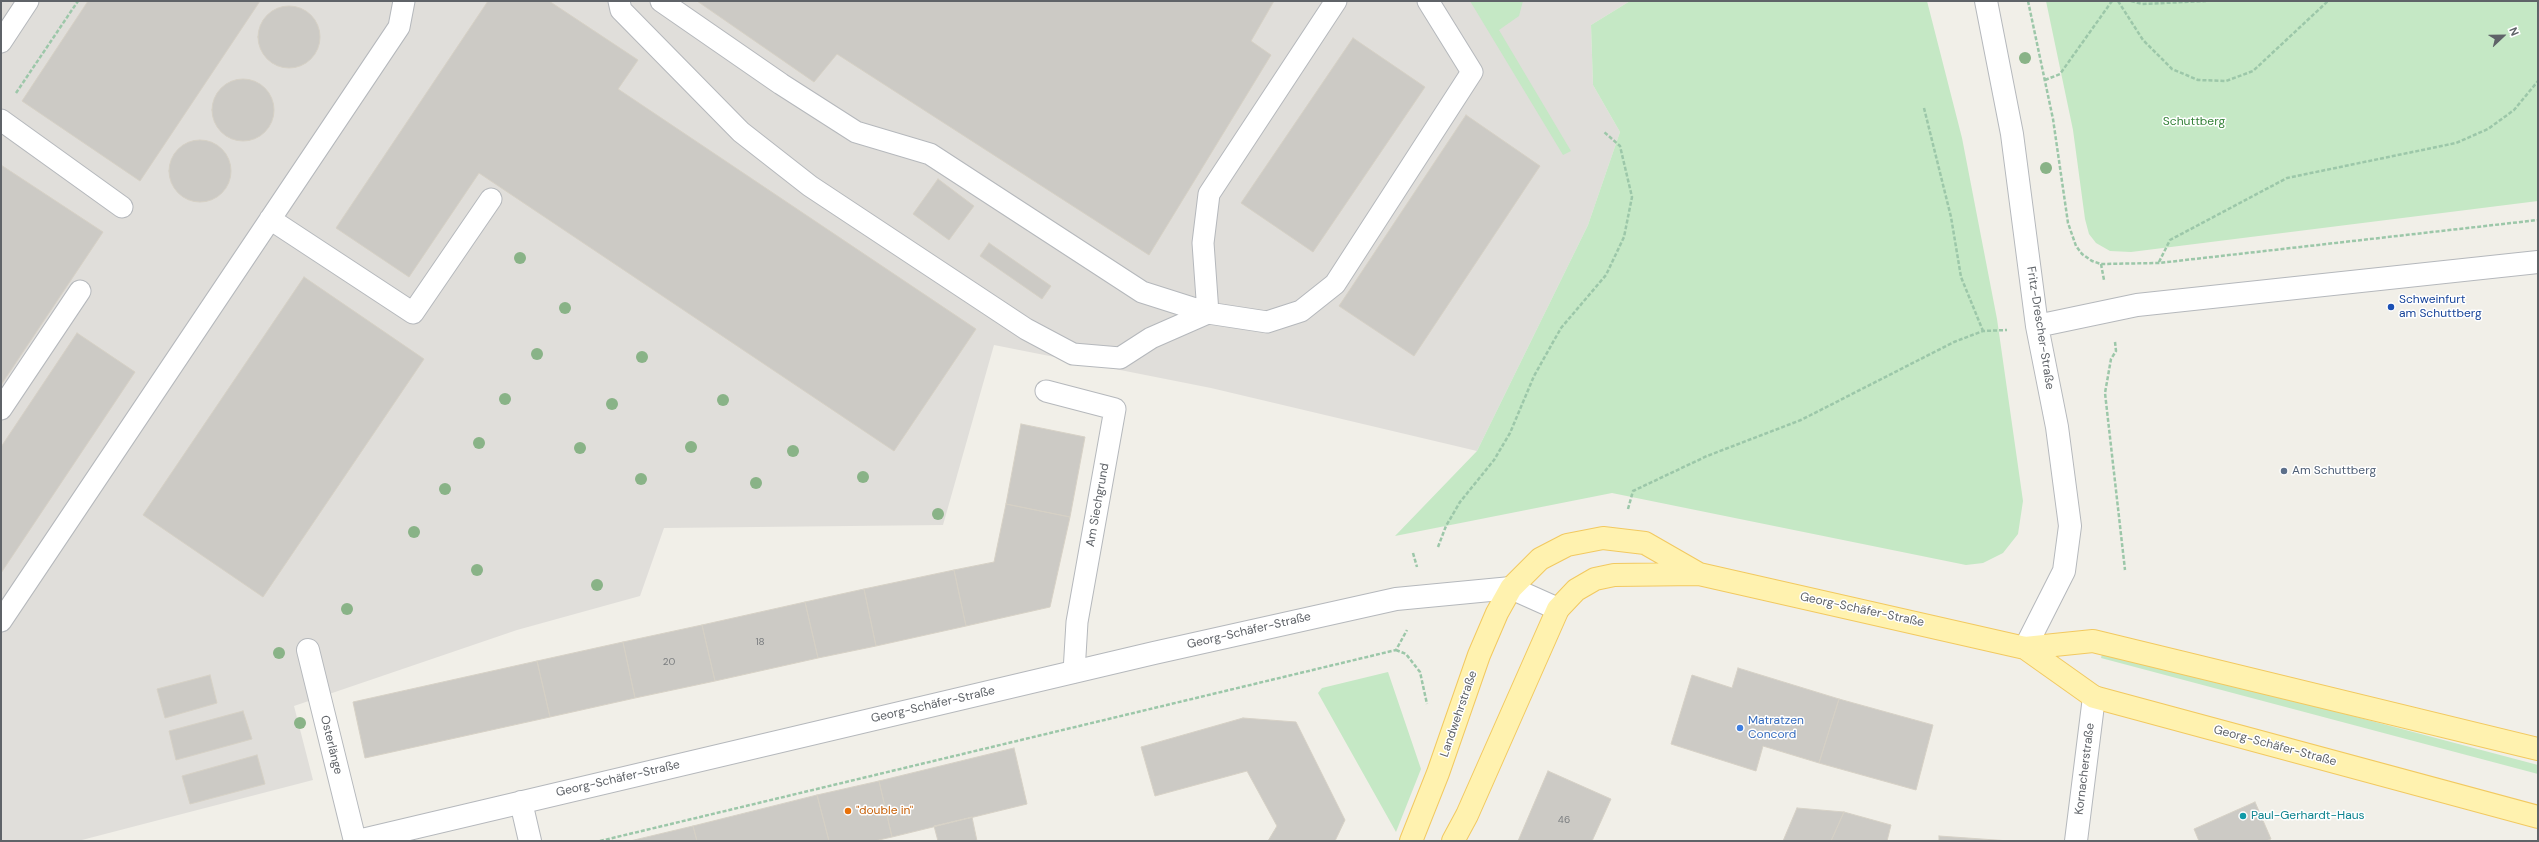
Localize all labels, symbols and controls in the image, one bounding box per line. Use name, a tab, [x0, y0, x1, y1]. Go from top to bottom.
north arrow	[2483, 16, 2523, 56]
text: N	[2506, 25, 2522, 38]
park label: Schuttberg	[2163, 115, 2225, 129]
street label: Fritz-Drescher-Straße	[2023, 265, 2057, 391]
place label: Schweinfurt am Schuttberg	[2399, 293, 2482, 321]
marker: Schweinfurt am Schuttberg	[2386, 302, 2396, 312]
street label: Am Siechgrund	[1084, 462, 1112, 548]
place label: Am Schuttberg	[2292, 464, 2376, 478]
marker: Am Schuttberg	[2279, 466, 2289, 476]
street label: Georg-Schäfer-Straße	[1799, 590, 1925, 630]
street label: Georg-Schäfer-Straße	[1186, 610, 1312, 652]
house number: 18	[755, 636, 765, 648]
house number: 20	[663, 656, 675, 668]
street label: Landwehrstraße	[1437, 669, 1481, 759]
street label: Georg-Schäfer-Straße	[870, 684, 996, 726]
street label: Osterlänge	[317, 714, 345, 776]
place label: Matratzen Concord	[1748, 714, 1804, 742]
street label: Kornacherstraße	[2072, 722, 2098, 816]
marker: Matratzen Concord	[1735, 723, 1745, 733]
street label: Georg-Schäfer-Straße	[2212, 723, 2338, 769]
street label: Georg-Schäfer-Straße	[555, 758, 681, 800]
place label: "double in"	[856, 804, 913, 818]
marker: "double in"	[843, 806, 853, 816]
place label: Paul-Gerhardt-Haus	[2251, 809, 2365, 823]
marker: Paul-Gerhardt-Haus	[2238, 811, 2248, 821]
house number: 46	[1558, 814, 1570, 826]

